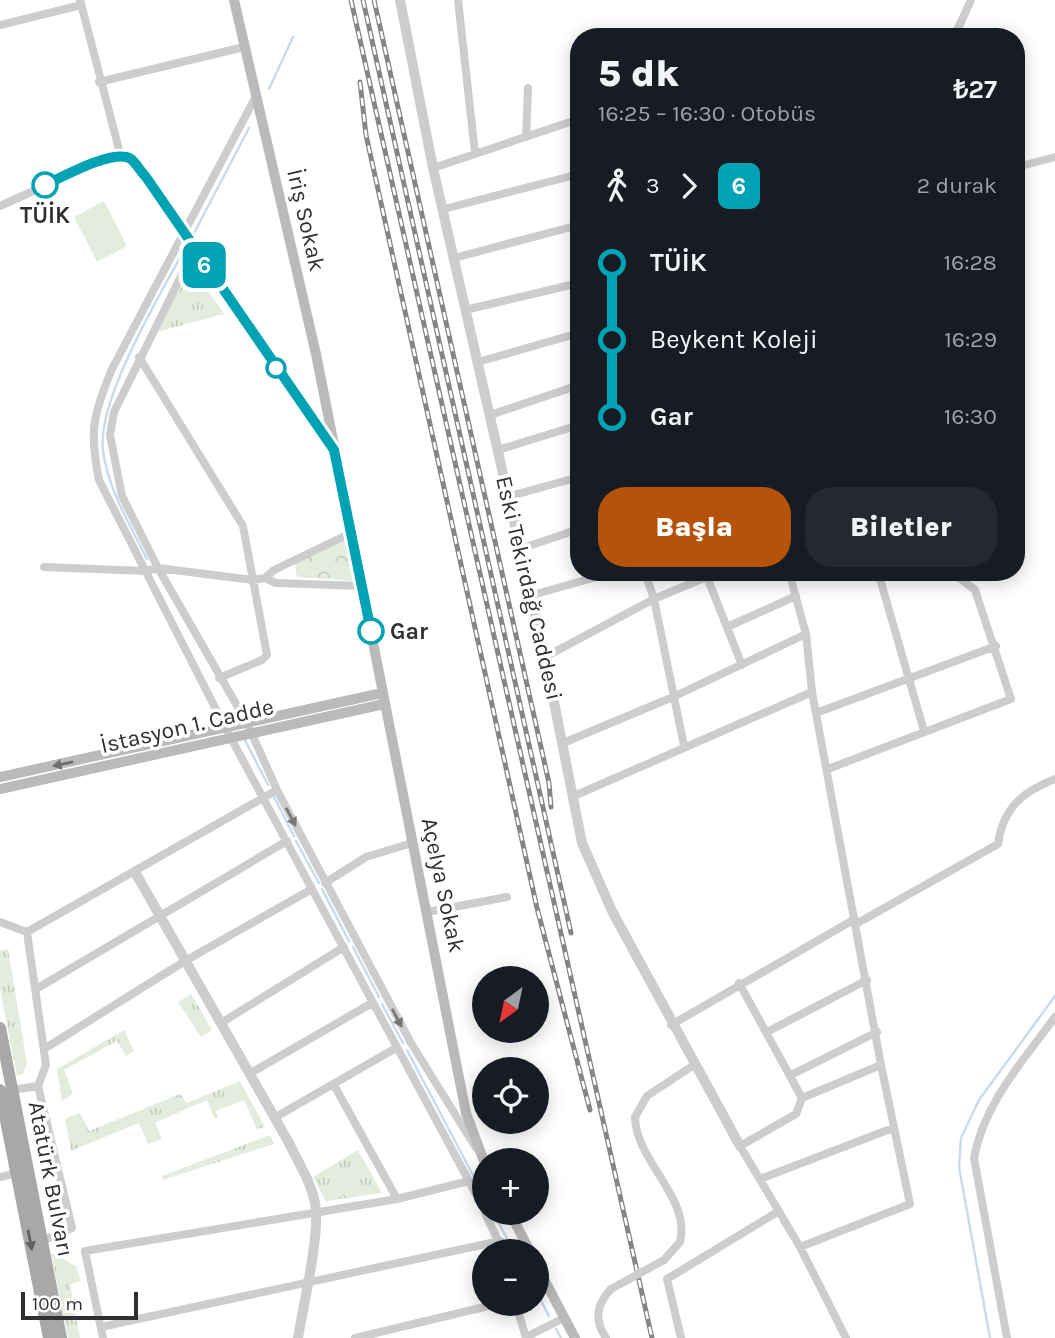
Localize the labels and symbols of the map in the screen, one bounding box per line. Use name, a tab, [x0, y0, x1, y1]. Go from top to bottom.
street label: İriş Sokak	[281, 166, 331, 274]
marker: TÜİK	[32, 172, 58, 198]
place label: TÜİK	[20, 201, 70, 229]
line badge: 6	[181, 242, 227, 288]
unlabelled marker	[266, 358, 286, 378]
street label: Eski Tekirdağ Caddesi	[490, 473, 568, 703]
marker: Gar	[358, 618, 384, 644]
place label: Gar	[390, 618, 428, 645]
street label: İstasyon 1. Cadde	[98, 693, 276, 759]
one-way arrow	[52, 759, 74, 770]
one-way arrow	[285, 807, 296, 827]
street label: Açelya Sokak	[416, 815, 470, 955]
north arrow	[472, 966, 550, 1043]
one-way arrow	[391, 1008, 403, 1028]
street label: Atatürk Bulvarı	[23, 1099, 79, 1259]
one-way arrow	[24, 1229, 35, 1251]
scale bar	[21, 1289, 138, 1321]

